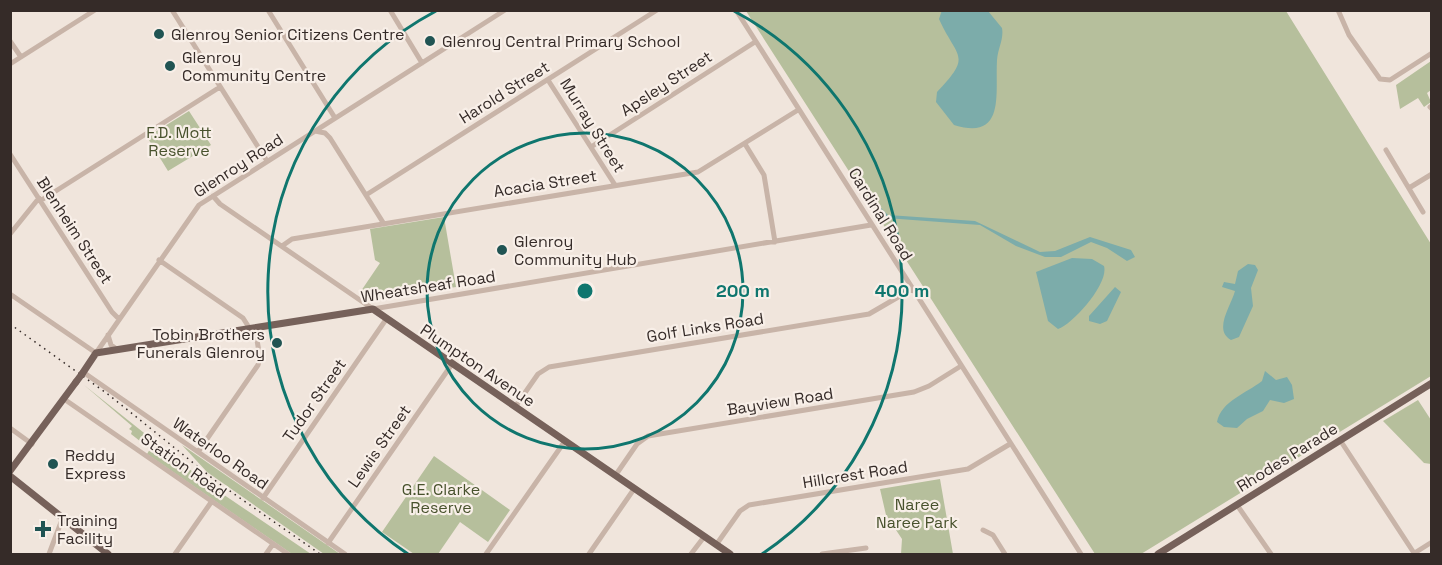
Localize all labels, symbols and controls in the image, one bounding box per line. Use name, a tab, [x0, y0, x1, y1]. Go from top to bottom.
place label: Glenroy Senior Citizens Centre	[171, 24, 405, 45]
marker: Glenroy Senior Citizens Centre	[152, 27, 166, 41]
place label: Glenroy Central Primary School	[442, 31, 680, 52]
marker: Glenroy Central Primary School	[423, 34, 437, 48]
street label: Apsley Street	[617, 46, 716, 121]
place label: Glenroy Community Centre	[182, 47, 326, 86]
street label: Harold Street	[455, 56, 553, 129]
marker: Glenroy Community Centre	[163, 59, 177, 73]
street label: Murray Street	[555, 74, 630, 176]
park label: F.D. Mott Reserve	[146, 122, 212, 161]
street label: Glenroy Road	[190, 129, 287, 202]
street label: Cardinal Road	[844, 164, 918, 265]
street label: Acacia Street	[492, 165, 598, 202]
street label: Blenheim Street	[32, 173, 117, 288]
place label: Glenroy Community Hub	[514, 231, 637, 270]
marker: Glenroy Community Hub	[495, 243, 509, 257]
street label: Wheatsheaf Road	[359, 265, 497, 308]
text: 200 m	[716, 279, 770, 302]
text: 400 m	[875, 279, 929, 302]
centre of rings	[575, 281, 595, 301]
street label: Golf Links Road	[645, 308, 765, 347]
street label: Plumpton Avenue	[416, 319, 539, 412]
place label: Tobin Brothers Funerals Glenroy	[137, 324, 265, 363]
marker: Tobin Brothers Funerals Glenroy	[270, 336, 284, 350]
street label: Tudor Street	[278, 354, 351, 446]
street label: Bayview Road	[725, 383, 835, 420]
street label: Lewis Street	[343, 401, 416, 492]
street label: Waterloo Road	[169, 413, 273, 494]
street label: Rhodes Parade	[1233, 418, 1342, 497]
street label: Station Road	[137, 428, 231, 503]
place label: Reddy Express	[65, 445, 126, 484]
street label: Hillcrest Road	[801, 456, 909, 493]
marker: Reddy Express	[46, 457, 60, 471]
park label: G.E. Clarke Reserve	[402, 479, 480, 518]
park label: Naree Naree Park	[876, 494, 958, 533]
place label: Training Facility	[57, 510, 118, 549]
marker: Training Facility	[34, 520, 52, 538]

